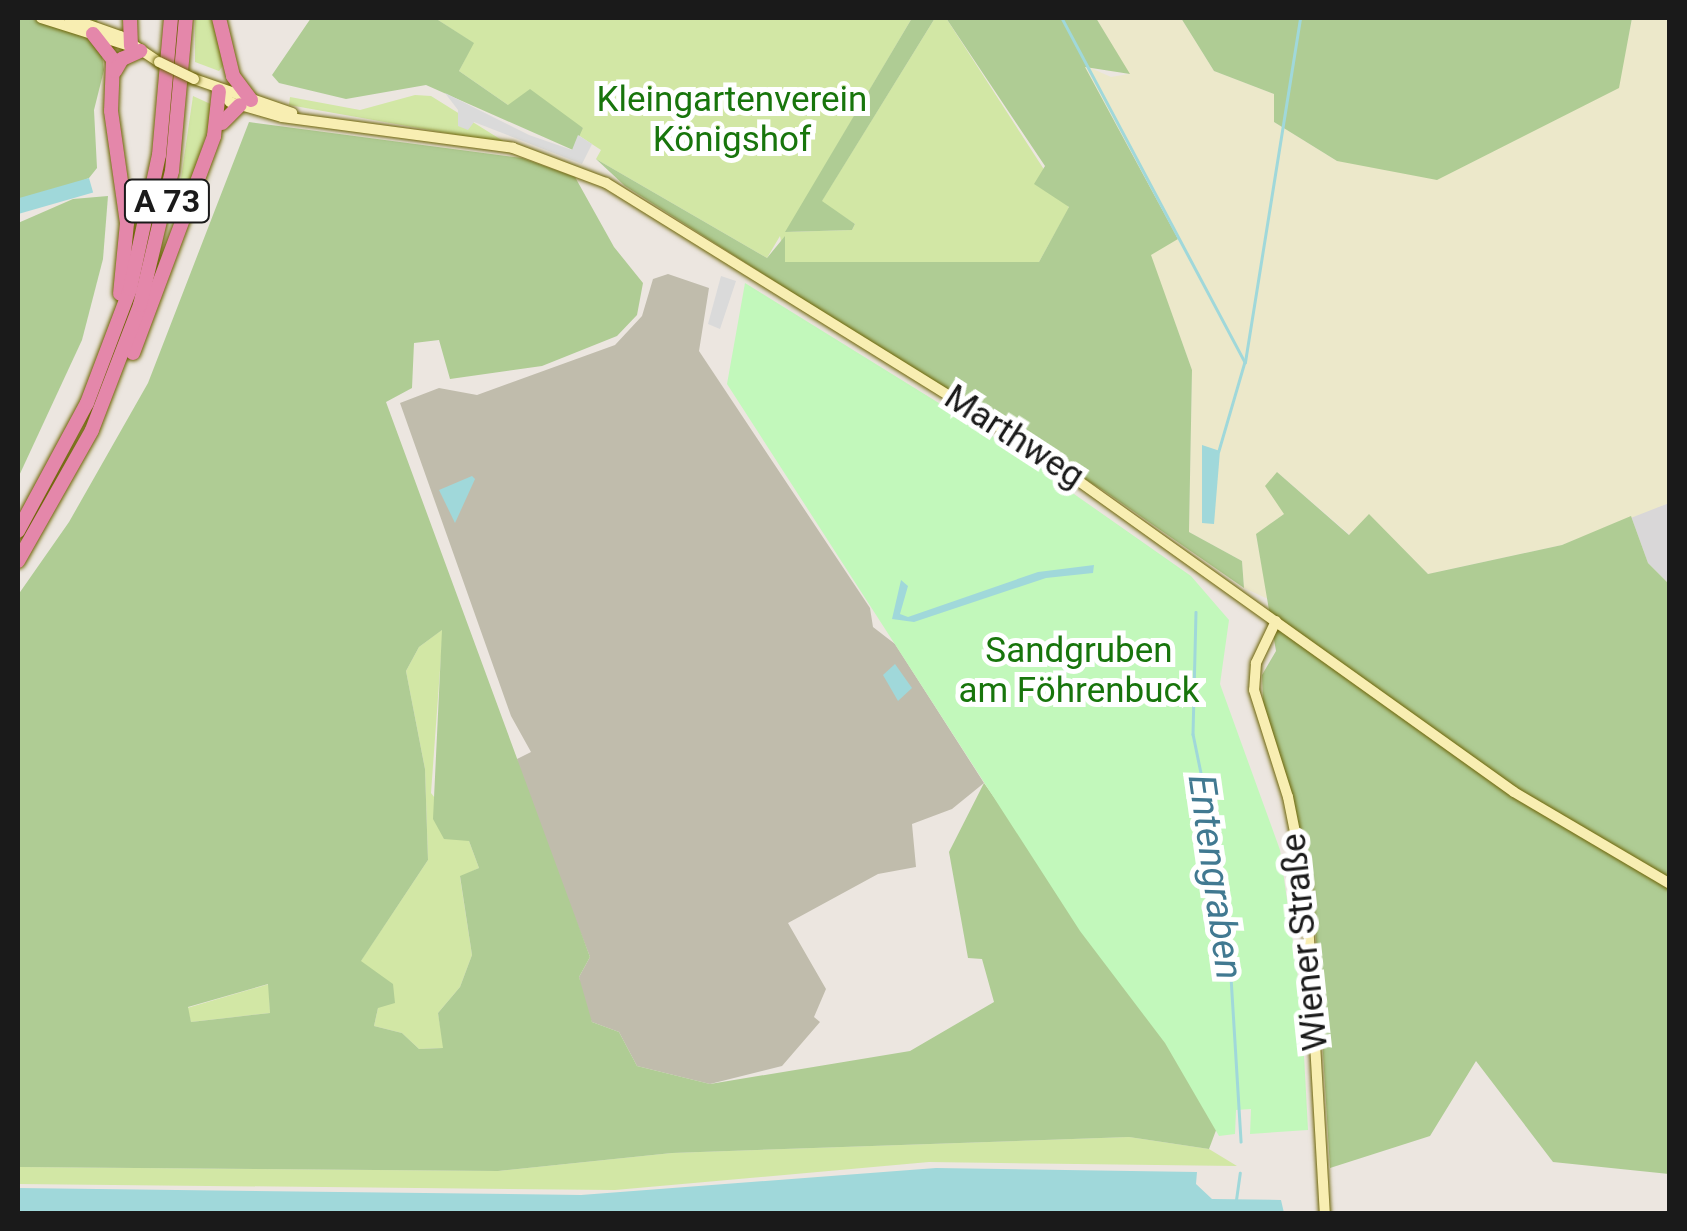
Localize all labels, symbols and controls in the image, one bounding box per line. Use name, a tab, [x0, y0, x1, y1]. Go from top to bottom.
park label: Kleingartenverein Königshof	[597, 79, 867, 161]
road number: A 73	[122, 174, 212, 228]
street label: Marthweg	[936, 376, 1092, 498]
park label: Sandgruben am Föhrenbuck	[958, 630, 1200, 712]
water label: Entengraben	[1178, 772, 1252, 982]
street label: Wiener Straße	[1273, 831, 1337, 1053]

